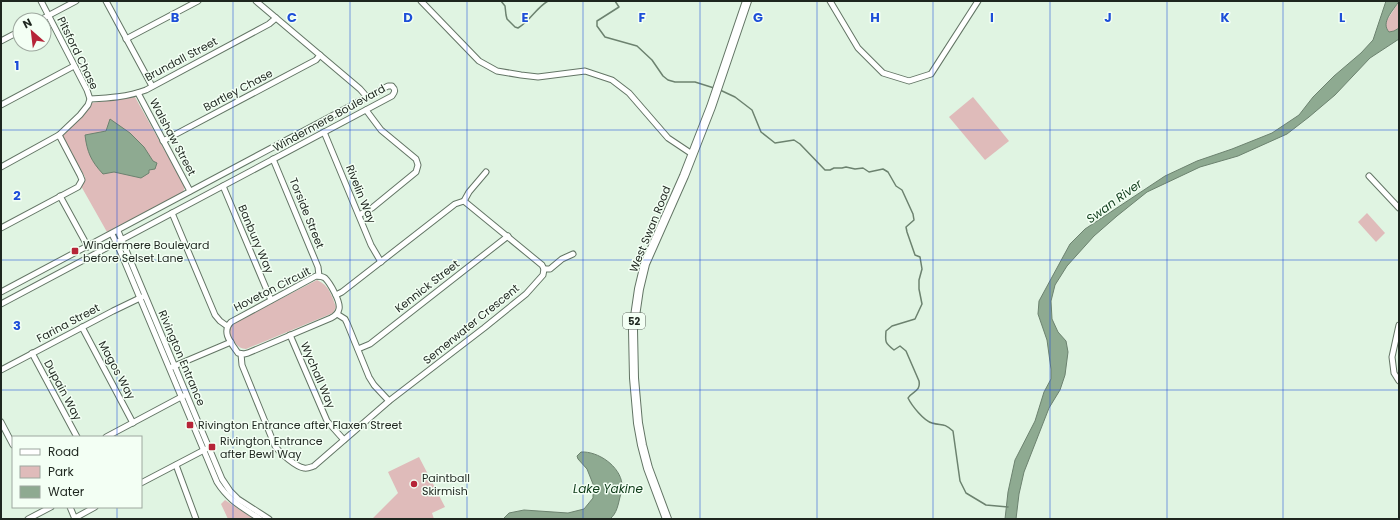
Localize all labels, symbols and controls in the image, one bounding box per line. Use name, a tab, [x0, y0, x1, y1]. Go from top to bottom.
text: B	[171, 8, 180, 27]
text: C	[287, 8, 297, 27]
text: D	[403, 8, 413, 27]
text: E	[521, 8, 529, 27]
text: F	[638, 8, 646, 27]
text: G	[753, 8, 763, 27]
text: H	[870, 8, 880, 27]
text: I	[990, 8, 994, 27]
text: J	[1104, 8, 1112, 27]
text: K	[1220, 8, 1230, 27]
text: L	[1339, 8, 1345, 27]
north arrow	[12, 12, 52, 52]
text: N	[20, 14, 35, 32]
street label: Pitsford Chase	[53, 14, 103, 92]
street label: Brundall Street	[142, 33, 220, 85]
text: 1	[15, 56, 19, 75]
street label: Bartley Chase	[200, 65, 276, 115]
street label: Windermere Boulevard	[270, 80, 388, 156]
street label: Walshaw Street	[146, 96, 200, 178]
street label: Rivelin Way	[342, 162, 380, 227]
street label: Torside Street	[286, 175, 328, 251]
water label: Swan River	[1083, 175, 1146, 227]
street label: West Swan Road	[625, 183, 675, 275]
text: 2	[13, 186, 21, 205]
street label: Banbury Way	[234, 202, 278, 277]
place label: Windermere Boulevard before Selset Lane	[83, 237, 209, 266]
marker: Windermere Boulevard before Selset Lane	[70, 246, 80, 256]
street label: Kennick Street	[391, 256, 463, 316]
street label: Hoveton Circuit	[231, 263, 313, 315]
street label: Semerwater Crescent	[420, 280, 522, 368]
street label: Farina Street	[34, 300, 102, 346]
street label: Rivington Entrance	[155, 308, 209, 408]
road number: 52	[623, 313, 645, 329]
text: 3	[13, 316, 21, 335]
street label: Magos Way	[95, 338, 140, 403]
street label: Wychall Way	[297, 339, 340, 411]
street label: Dupain Way	[40, 357, 86, 424]
place label: Rivington Entrance after Flaxen Street	[198, 417, 402, 433]
marker: Rivington Entrance after Flaxen Street	[185, 420, 195, 430]
place label: Rivington Entrance after Bewl Way	[220, 433, 323, 462]
legend	[12, 436, 142, 508]
marker: Rivington Entrance after Bewl Way	[207, 442, 217, 452]
text: Road	[48, 443, 79, 460]
text: Park	[48, 463, 75, 480]
place label: Paintball Skirmish	[422, 470, 470, 499]
marker: Paintball Skirmish	[409, 479, 419, 489]
water label: Lake Yakine	[573, 480, 643, 497]
text: Water	[48, 483, 85, 500]

